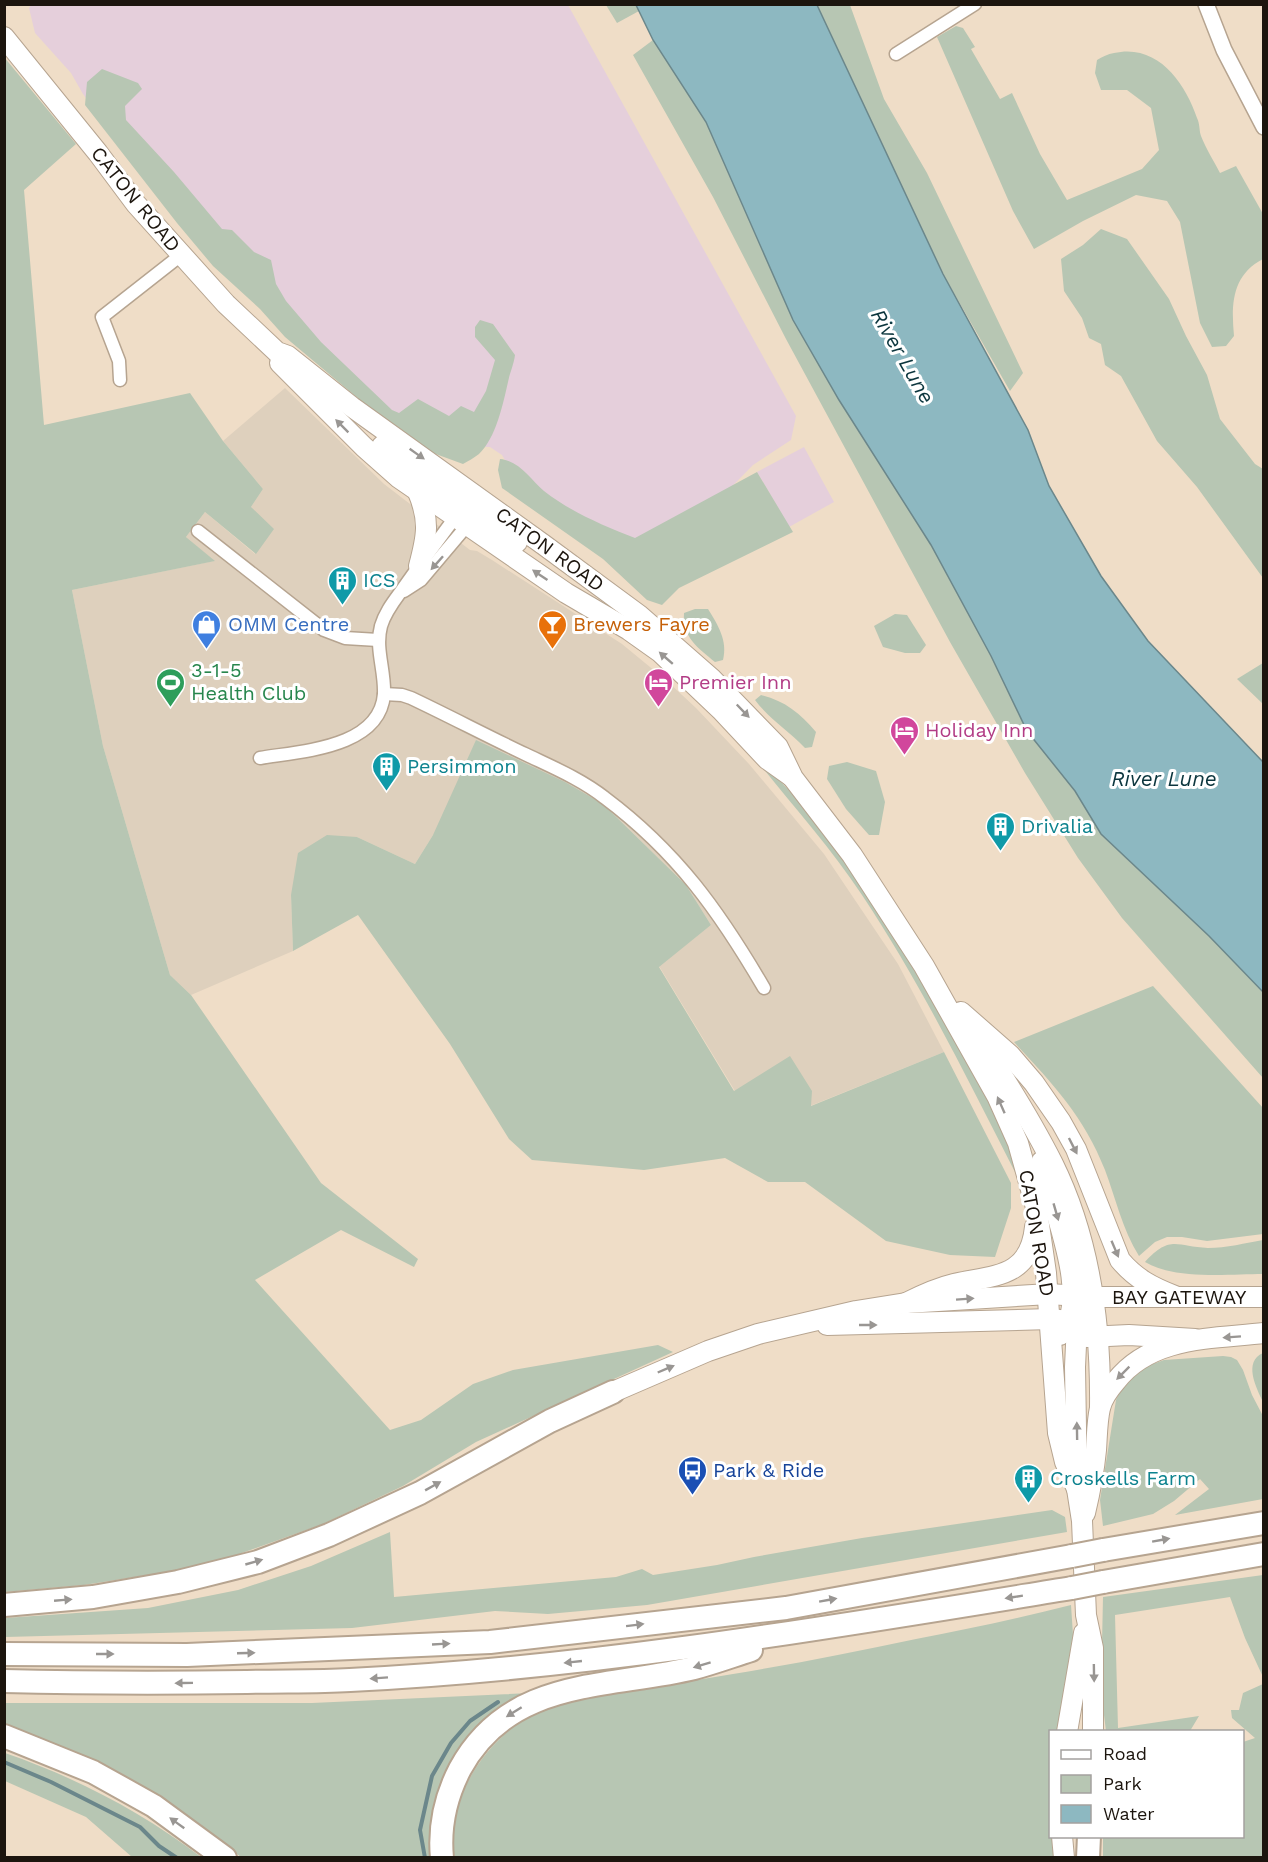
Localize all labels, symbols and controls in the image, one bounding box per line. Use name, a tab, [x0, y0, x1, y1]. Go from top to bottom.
street label: CATON ROAD	[86, 141, 186, 257]
water label: River Lune	[866, 304, 940, 408]
one-way arrow	[336, 419, 350, 433]
one-way arrow	[408, 448, 424, 460]
street label: CATON ROAD	[491, 502, 609, 596]
one-way arrow	[431, 555, 444, 570]
building icon: ICS	[326, 564, 358, 606]
place label: ICS	[363, 568, 395, 592]
one-way arrow	[532, 570, 548, 581]
shop icon: OMM Centre	[191, 608, 223, 650]
bar icon: Brewers Fayre	[536, 608, 568, 650]
place label: OMM Centre	[228, 612, 349, 636]
place label: Brewers Fayre	[573, 612, 710, 636]
one-way arrow	[659, 652, 674, 665]
place label: 3-1-5 Health Club	[191, 658, 306, 705]
sports icon: 3-1-5 Health Club	[154, 666, 186, 708]
hotel icon: Premier Inn	[642, 666, 674, 708]
place label: Premier Inn	[679, 670, 792, 694]
one-way arrow	[736, 704, 750, 718]
hotel icon: Holiday Inn	[888, 714, 920, 756]
place label: Holiday Inn	[925, 718, 1033, 742]
building icon: Persimmon	[370, 750, 402, 792]
place label: Persimmon	[407, 754, 517, 778]
water label: River Lune	[1111, 766, 1217, 791]
building icon: Drivalia	[984, 810, 1016, 852]
place label: Drivalia	[1021, 814, 1093, 838]
one-way arrow	[996, 1096, 1006, 1114]
one-way arrow	[1068, 1137, 1078, 1154]
street label: CATON ROAD	[1014, 1168, 1060, 1298]
one-way arrow	[1052, 1203, 1061, 1221]
one-way arrow	[1110, 1240, 1120, 1258]
street label: BAY GATEWAY	[1112, 1285, 1247, 1309]
one-way arrow	[955, 1294, 974, 1304]
one-way arrow	[858, 1320, 877, 1330]
one-way arrow	[1223, 1332, 1242, 1341]
one-way arrow	[658, 1364, 675, 1373]
one-way arrow	[1116, 1366, 1130, 1380]
one-way arrow	[1072, 1421, 1082, 1440]
bus stop icon: Park & Ride	[676, 1454, 708, 1496]
place label: Park & Ride	[713, 1458, 824, 1482]
building icon: Croskells Farm	[1013, 1462, 1045, 1504]
place label: Croskells Farm	[1050, 1466, 1196, 1490]
one-way arrow	[425, 1481, 442, 1491]
one-way arrow	[1151, 1536, 1170, 1545]
one-way arrow	[245, 1557, 263, 1566]
one-way arrow	[1004, 1593, 1023, 1602]
one-way arrow	[53, 1595, 72, 1605]
one-way arrow	[819, 1595, 838, 1604]
one-way arrow	[625, 1620, 644, 1630]
one-way arrow	[431, 1640, 450, 1649]
one-way arrow	[236, 1648, 255, 1658]
one-way arrow	[95, 1649, 114, 1659]
one-way arrow	[564, 1657, 583, 1667]
one-way arrow	[693, 1661, 711, 1670]
one-way arrow	[1089, 1663, 1098, 1682]
one-way arrow	[369, 1673, 388, 1683]
one-way arrow	[174, 1678, 193, 1687]
one-way arrow	[506, 1707, 523, 1718]
legend	[1049, 1730, 1244, 1838]
text: Road	[1103, 1743, 1147, 1764]
text: Park	[1103, 1773, 1142, 1794]
text: Water	[1103, 1803, 1155, 1824]
one-way arrow	[170, 1817, 186, 1829]

